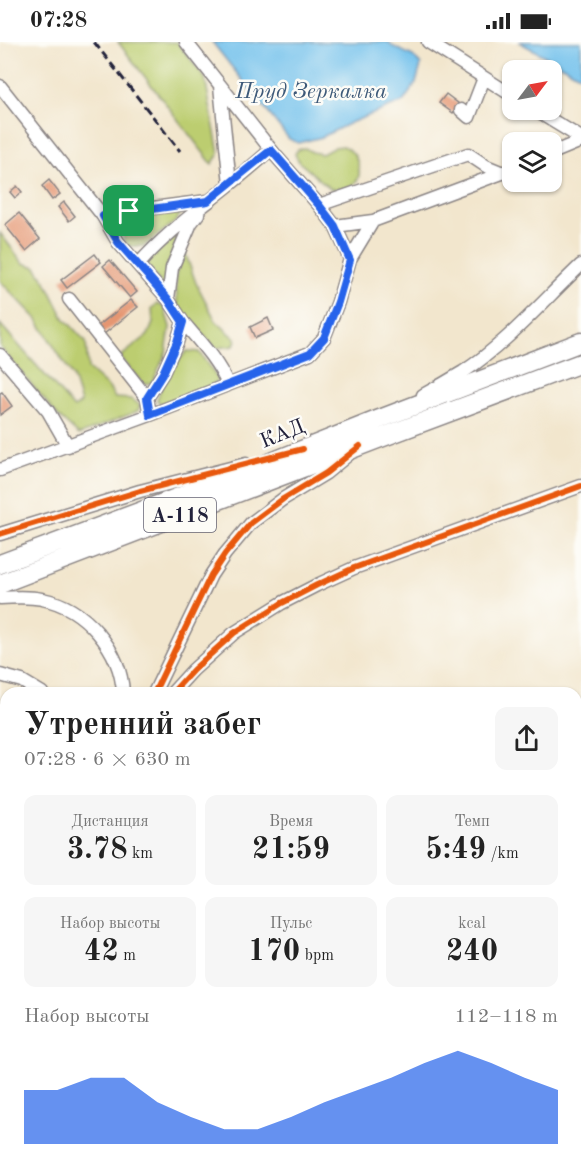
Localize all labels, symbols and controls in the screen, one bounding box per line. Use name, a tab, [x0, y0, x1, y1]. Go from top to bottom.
text: 07:28	[30, 10, 87, 32]
north arrow	[502, 60, 562, 120]
map controls	[502, 60, 562, 192]
water label: Пруд Зеркалка	[234, 81, 387, 103]
button: layers	[502, 132, 562, 192]
pin	[103, 185, 154, 236]
icon: arrive	[112, 194, 145, 227]
street label: КАД	[257, 416, 308, 453]
road number: А-118	[144, 498, 216, 532]
button: share	[495, 707, 558, 770]
text: Утренний забег	[24, 709, 261, 742]
text: 07:28 · 6 × 630 m	[24, 750, 191, 770]
text: Дистанция	[71, 814, 149, 830]
text: Время	[269, 814, 313, 830]
text: Темп	[454, 814, 490, 830]
text: 3.78	[67, 835, 128, 865]
text: 21:59	[252, 835, 330, 865]
text: 5:49	[425, 835, 486, 865]
text: km	[128, 846, 153, 862]
text: /km	[486, 846, 519, 862]
text: Набор высоты	[60, 916, 160, 932]
text: Пульс	[270, 916, 312, 932]
text: kcal	[458, 916, 486, 932]
text: 42	[84, 937, 119, 967]
text: 170	[248, 937, 300, 967]
text: 240	[446, 937, 498, 967]
text: m	[119, 948, 136, 964]
text: bpm	[300, 948, 334, 964]
text: Набор высоты	[24, 1007, 150, 1027]
text: 112–118 m	[455, 1007, 558, 1027]

